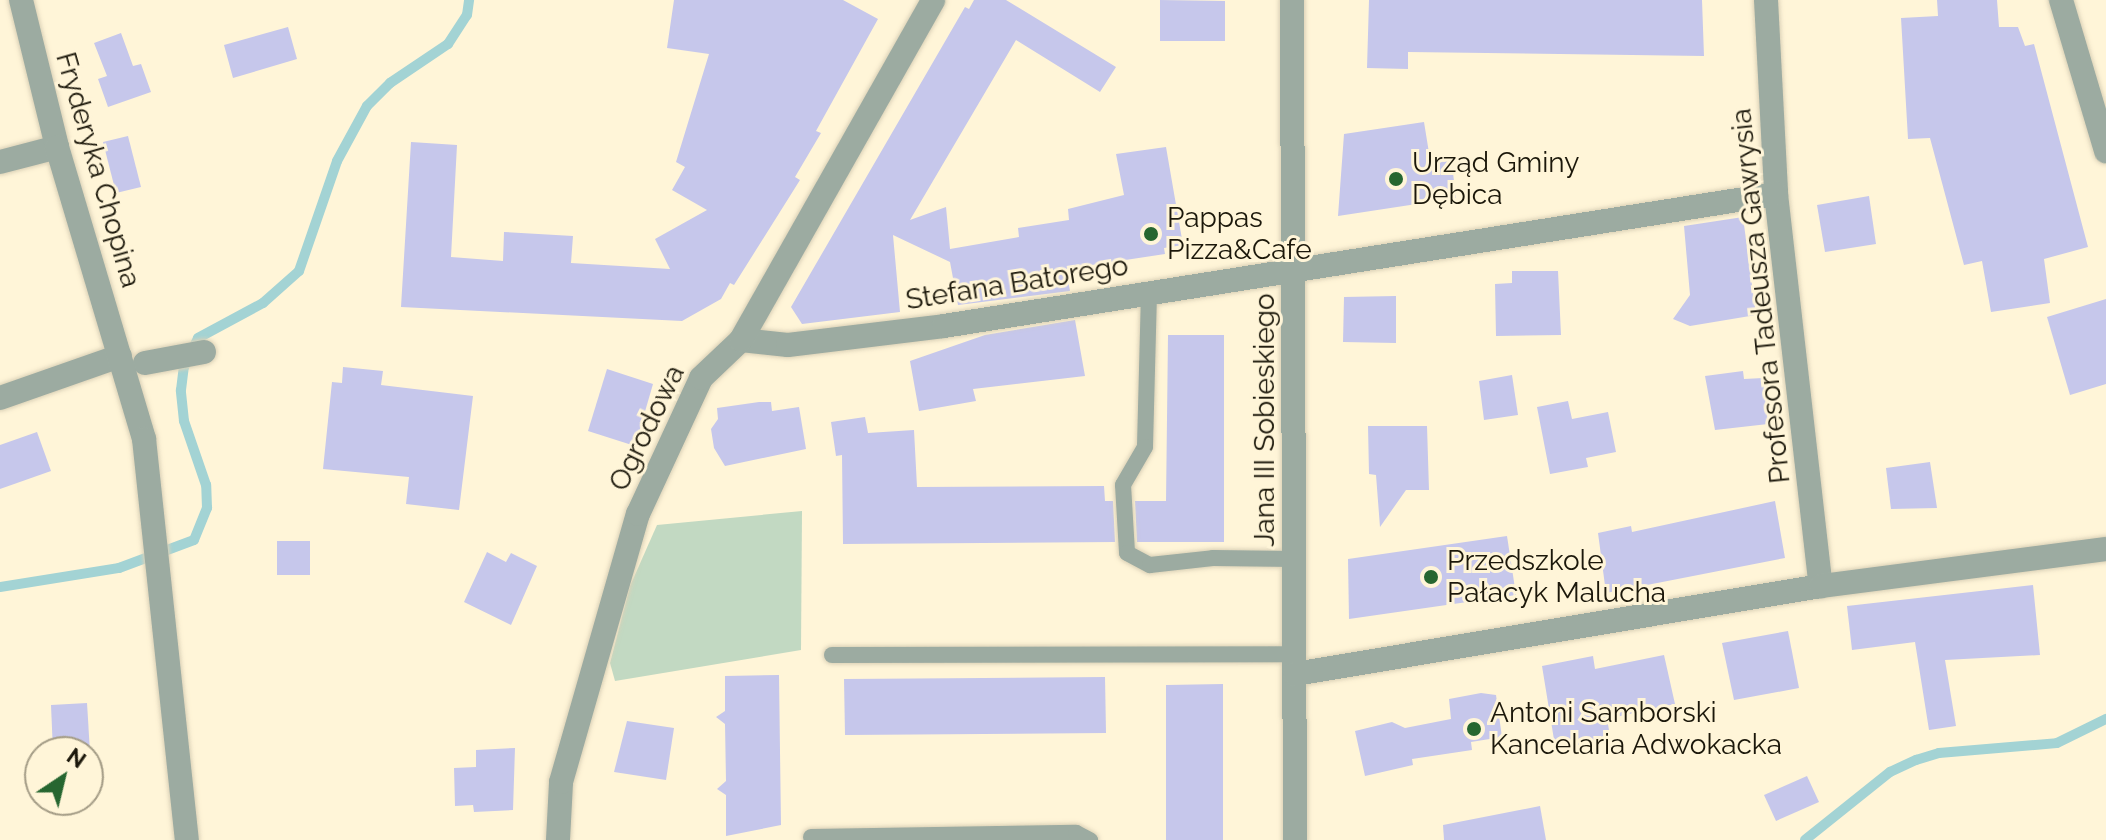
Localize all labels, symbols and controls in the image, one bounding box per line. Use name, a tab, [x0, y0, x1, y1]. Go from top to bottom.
street label: Fryderyka Chopina	[48, 49, 148, 291]
street label: Profesora Tadeusza Gawrysia	[1725, 107, 1797, 485]
place label: Urząd Gminy Dębica	[1412, 146, 1579, 212]
marker: Urząd Gminy Dębica	[1387, 170, 1405, 188]
place label: Pappas Pizza&Cafe	[1167, 201, 1312, 267]
marker: Pappas Pizza&Cafe	[1142, 225, 1160, 243]
street label: Stefana Batorego	[903, 249, 1131, 317]
street label: Jana III Sobieskiego	[1248, 293, 1282, 547]
street label: Ogrodowa	[602, 360, 692, 496]
place label: Przedszkole Pałacyk Malucha	[1447, 544, 1666, 610]
marker: Przedszkole Pałacyk Malucha	[1422, 568, 1440, 586]
place label: Antoni Samborski Kancelaria Adwokacka	[1490, 696, 1783, 762]
marker: Antoni Samborski Kancelaria Adwokacka	[1465, 720, 1483, 738]
north arrow	[24, 736, 104, 816]
text: N	[62, 743, 91, 773]

